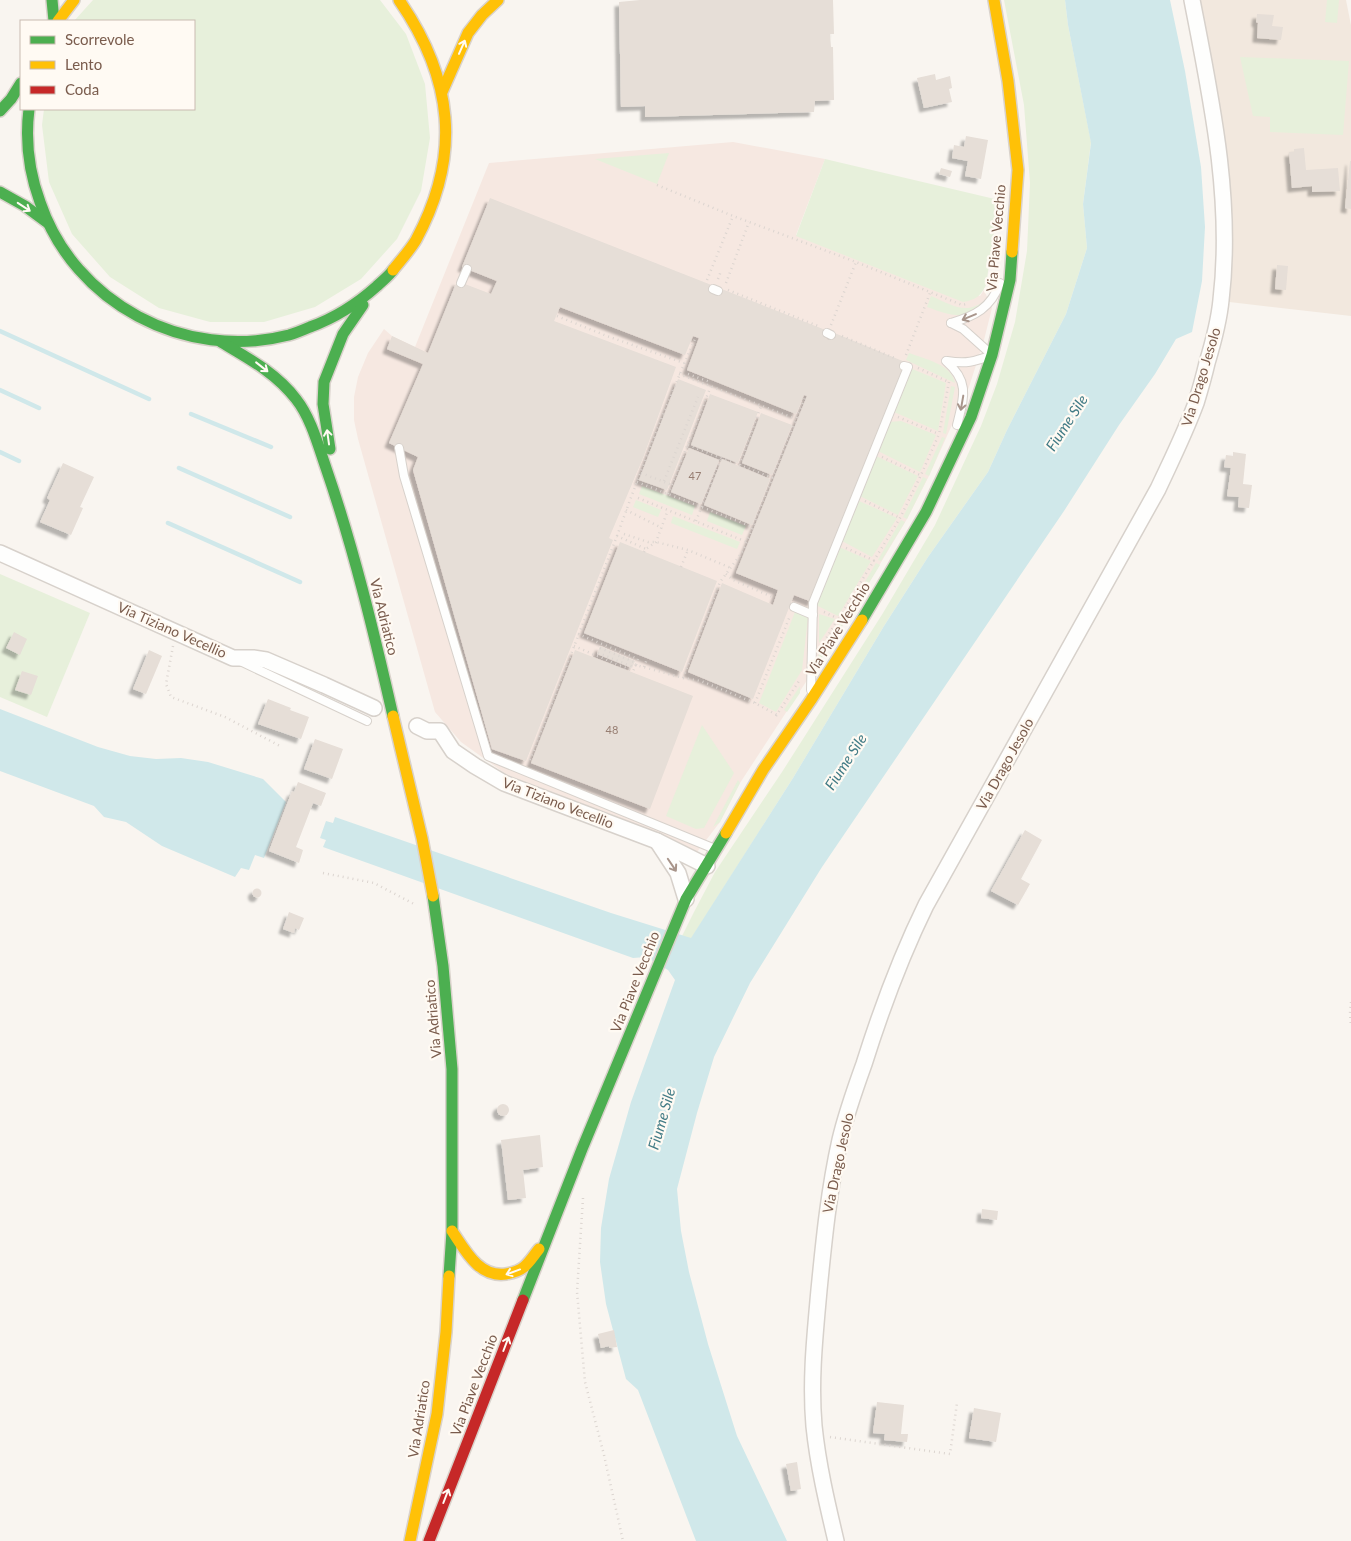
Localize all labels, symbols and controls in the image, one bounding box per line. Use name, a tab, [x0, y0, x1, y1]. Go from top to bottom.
legend	[20, 20, 195, 110]
text: Scorrevole	[65, 30, 135, 48]
one-way arrow	[457, 40, 467, 55]
text: Lento	[65, 55, 102, 73]
text: Coda	[65, 80, 99, 98]
street label: Via Piave Vecchio	[982, 184, 1009, 292]
one-way arrow	[17, 202, 31, 212]
one-way arrow	[962, 312, 977, 322]
street label: Via Drago Jesolo	[1177, 325, 1224, 428]
one-way arrow	[255, 362, 268, 373]
water label: Fiume Sile	[1041, 391, 1091, 454]
one-way arrow	[957, 395, 967, 411]
one-way arrow	[323, 430, 333, 446]
house number: 47	[689, 469, 701, 482]
street label: Via Adriatico	[367, 577, 402, 657]
street label: Via Piave Vecchio	[802, 579, 873, 679]
street label: Via Tiziano Vecellio	[115, 598, 229, 661]
street label: Via Drago Jesolo	[972, 715, 1037, 813]
house number: 48	[606, 723, 618, 736]
water label: Fiume Sile	[820, 730, 870, 793]
street label: Via Tiziano Vecellio	[500, 774, 616, 832]
one-way arrow	[667, 857, 677, 871]
street label: Via Piave Vecchio	[607, 929, 663, 1035]
street label: Via Adriatico	[421, 979, 444, 1059]
water label: Fiume Sile	[644, 1086, 678, 1152]
street label: Via Drago Jesolo	[819, 1111, 856, 1215]
one-way arrow	[505, 1268, 521, 1277]
street label: Via Piave Vecchio	[446, 1331, 501, 1438]
one-way arrow	[502, 1337, 511, 1352]
street label: Via Adriatico	[404, 1379, 433, 1459]
one-way arrow	[443, 1488, 452, 1503]

